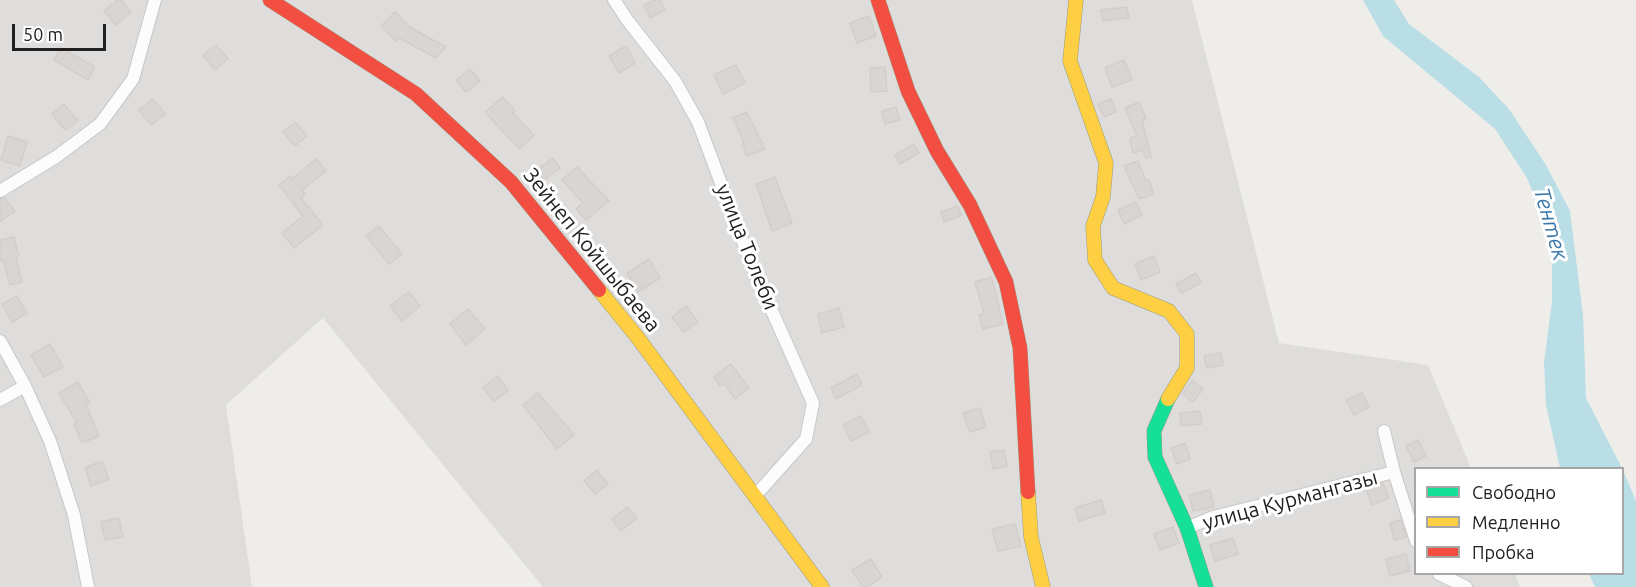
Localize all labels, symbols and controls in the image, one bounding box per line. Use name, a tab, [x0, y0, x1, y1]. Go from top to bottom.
scale bar	[15, 12, 110, 50]
text: 50 m	[23, 24, 63, 44]
street label: Зейнеп Койшыбаева	[518, 163, 666, 337]
street label: улица Толеби	[710, 180, 784, 314]
water label: Тентек	[1528, 185, 1574, 263]
street label: улица Курмангазы	[1200, 465, 1380, 535]
legend	[1414, 467, 1624, 575]
text: Свободно	[1472, 482, 1556, 502]
text: Медленно	[1472, 512, 1561, 532]
text: Пробка	[1472, 542, 1535, 562]

